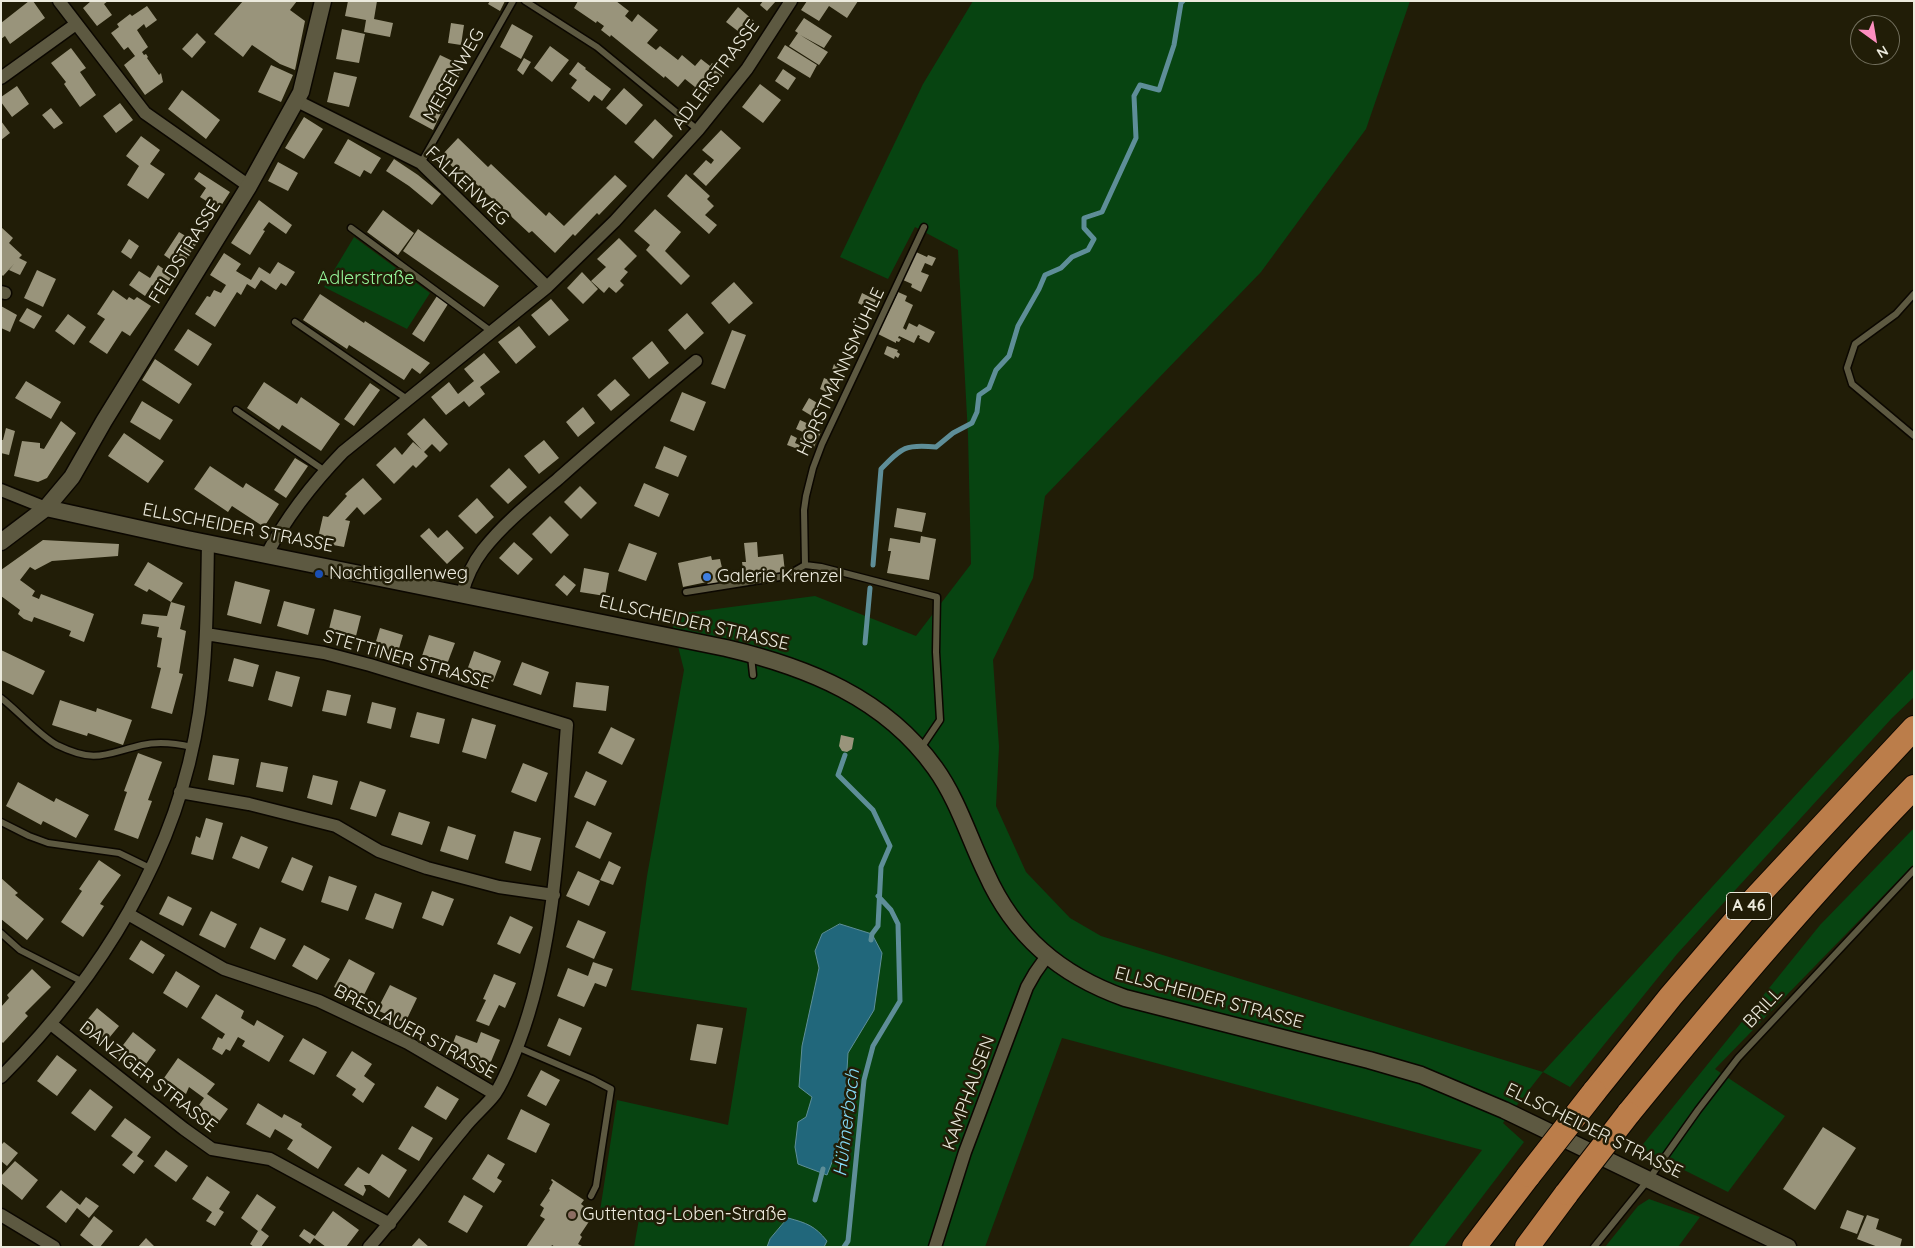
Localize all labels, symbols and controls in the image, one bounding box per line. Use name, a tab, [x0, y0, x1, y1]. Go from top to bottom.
north arrow	[1850, 15, 1900, 65]
street label: ADLERSTRASSE	[668, 16, 764, 134]
street label: MEISENWEG	[419, 25, 489, 125]
text: N	[1873, 42, 1892, 62]
street label: FALKENWEG	[421, 142, 513, 230]
street label: FELDSTRASSE	[145, 196, 225, 308]
park label: Adlerstraße	[318, 268, 414, 290]
street label: HORSTMANNSMÜHLE	[793, 284, 889, 460]
street label: ELLSCHEIDER STRASSE	[141, 499, 335, 557]
place label: Nachtigallenweg	[329, 563, 468, 585]
place label: Galerie Krenzel	[717, 566, 843, 588]
marker: Nachtigallenweg	[313, 568, 325, 580]
marker: Galerie Krenzel	[701, 571, 713, 583]
street label: ELLSCHEIDER STRASSE	[597, 591, 791, 655]
street label: STETTINER STRASSE	[321, 626, 493, 694]
road number: A 46	[1726, 892, 1772, 919]
street label: ELLSCHEIDER STRASSE	[1112, 962, 1306, 1034]
street label: BRESLAUER STRASSE	[330, 980, 500, 1084]
street label: BRILL	[1739, 983, 1787, 1033]
street label: DANZIGER STRASSE	[75, 1017, 221, 1137]
street label: KAMPHAUSEN	[938, 1033, 1000, 1153]
water label: Hühnerbach	[829, 1068, 865, 1178]
street label: ELLSCHEIDER STRASSE	[1502, 1079, 1686, 1183]
place label: Guttentag-Loben-Straße	[582, 1204, 787, 1226]
marker: Guttentag-Loben-Straße	[566, 1209, 578, 1221]

